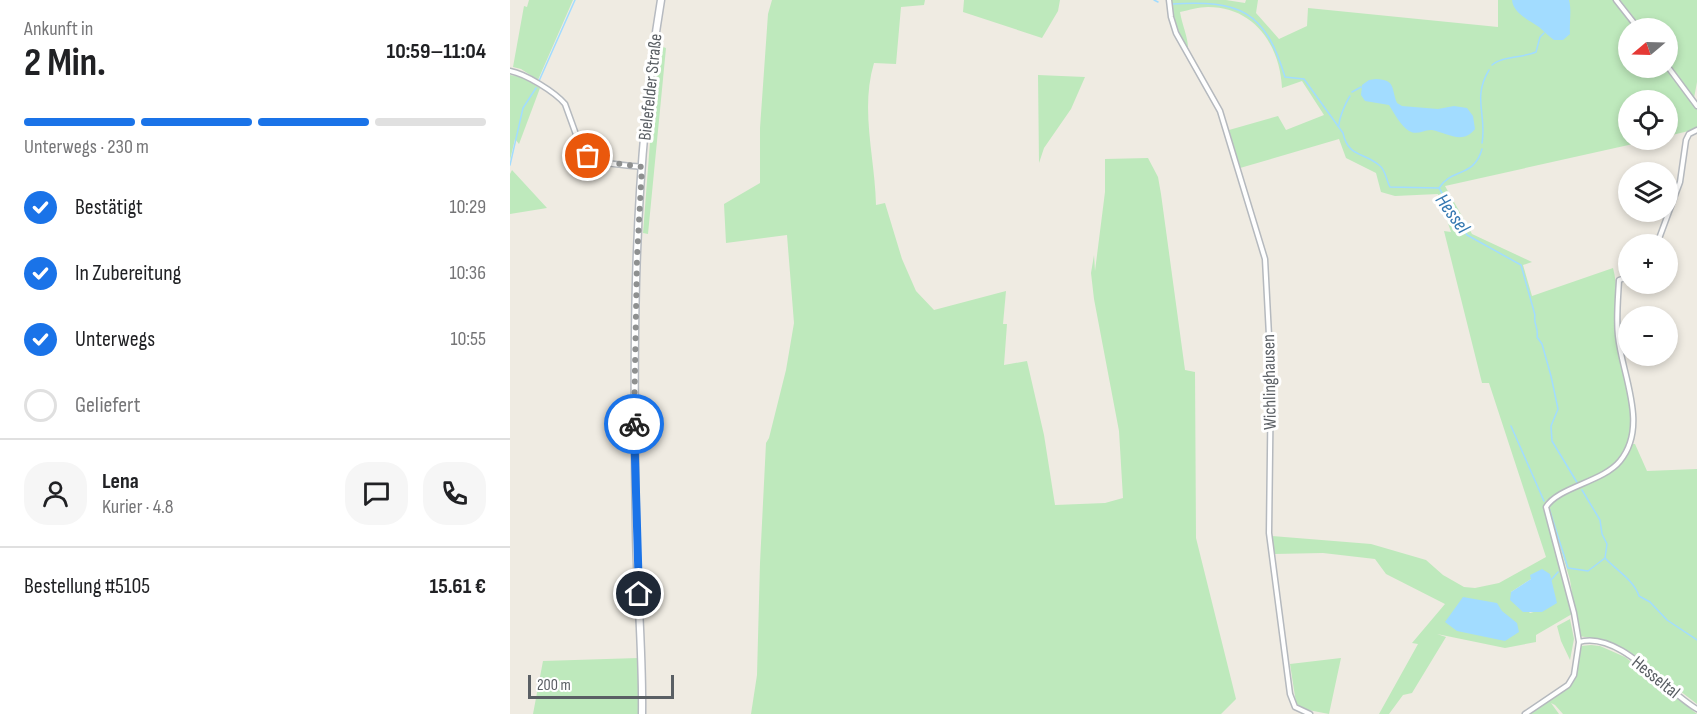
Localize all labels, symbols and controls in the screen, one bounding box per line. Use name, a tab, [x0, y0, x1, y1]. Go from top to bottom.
text: Ankunft in	[24, 17, 93, 41]
north arrow	[1618, 18, 1678, 78]
map controls	[1618, 18, 1678, 366]
street label: Bielefelder Straße	[634, 33, 667, 141]
text: 10:59–11:04	[387, 38, 486, 65]
text: 2 Min.	[24, 40, 106, 87]
button: locate	[1618, 90, 1678, 150]
pin	[562, 130, 613, 181]
text: Unterwegs · 230 m	[24, 135, 149, 159]
icon: bag	[571, 139, 604, 172]
button: layers	[1618, 162, 1678, 222]
water label: Hessel	[1430, 189, 1475, 239]
icon: check	[24, 191, 57, 224]
text: Bestätigt	[75, 194, 143, 221]
text: 10:29	[449, 195, 486, 219]
button: +	[1618, 234, 1678, 294]
icon: check	[24, 257, 57, 290]
text: In Zubereitung	[75, 260, 181, 287]
text: 10:36	[449, 261, 486, 285]
button: −	[1618, 306, 1678, 366]
icon: check	[24, 323, 57, 356]
text: Unterwegs	[75, 326, 155, 353]
text: 10:55	[451, 327, 486, 351]
street label: Wichlinghausen	[1258, 334, 1281, 430]
text: Geliefert	[75, 392, 140, 419]
courier	[604, 394, 664, 454]
icon: bike	[618, 408, 651, 441]
button: person	[24, 462, 87, 525]
button: chat	[345, 462, 408, 525]
button: phone	[423, 462, 486, 525]
text: Lena	[102, 468, 139, 495]
text: Kurier · 4.8	[102, 495, 174, 519]
pin	[613, 568, 664, 619]
text: Bestellung #5105	[24, 573, 150, 600]
text: 15.61 €	[429, 573, 486, 600]
icon: home	[622, 577, 655, 610]
street label: Hesseltal	[1628, 652, 1684, 703]
scale bar	[528, 672, 674, 700]
text: 200 m	[537, 676, 571, 695]

